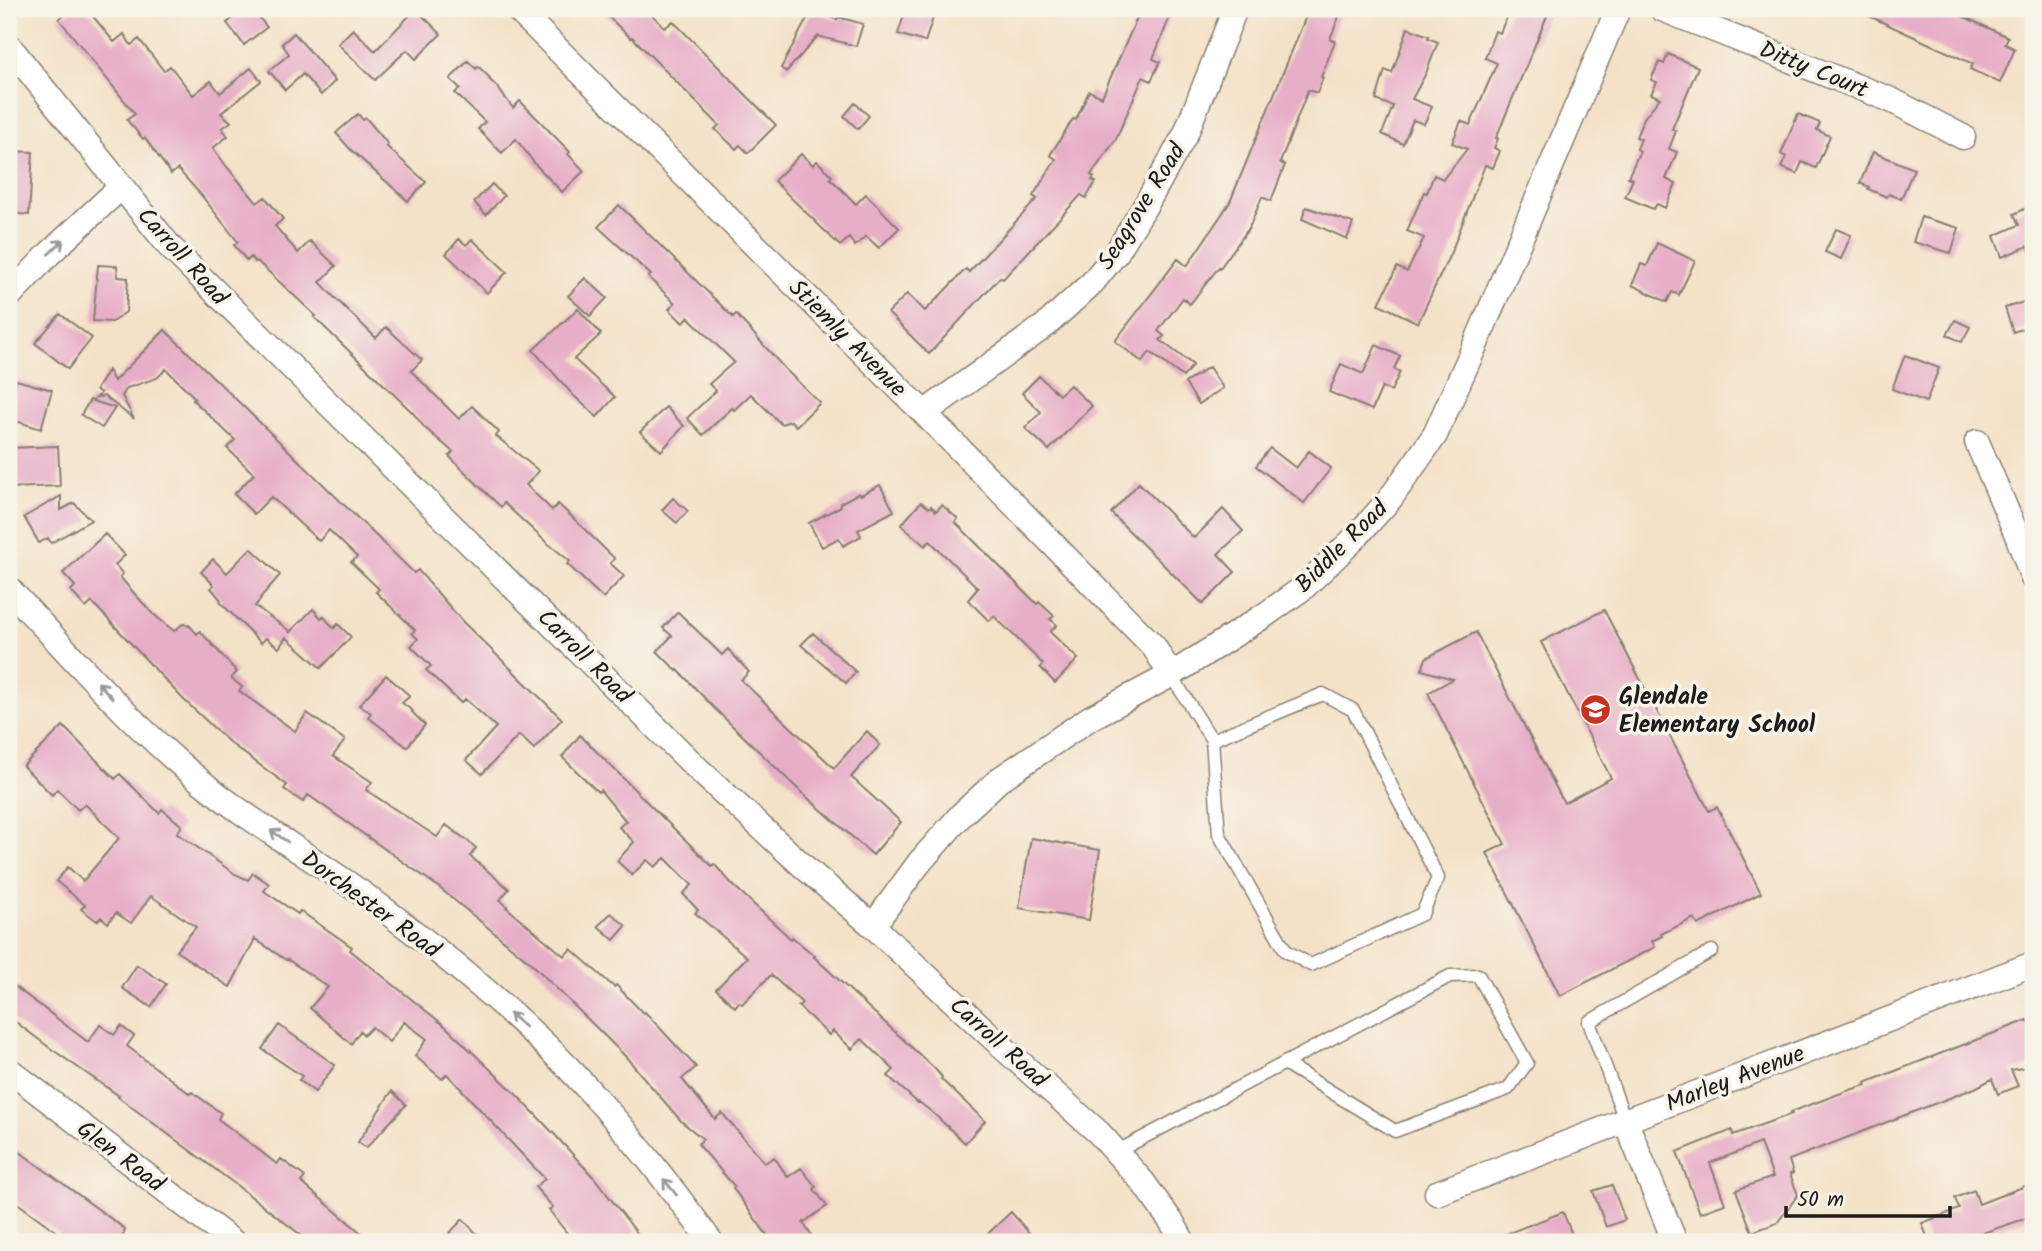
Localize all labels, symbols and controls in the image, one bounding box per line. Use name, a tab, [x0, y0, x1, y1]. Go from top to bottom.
street label: Ditty Court	[1753, 31, 1875, 110]
street label: Seagrove Road	[1088, 135, 1197, 278]
street label: Carroll Road	[127, 199, 238, 316]
one-way arrow	[47, 238, 64, 255]
street label: Stiemly Avenue	[778, 270, 916, 408]
street label: Biddle Road	[1286, 490, 1399, 603]
street label: Carroll Road	[527, 600, 642, 715]
place label: Glendale Elementary School	[1619, 678, 1816, 745]
one-way arrow	[97, 682, 114, 700]
school or university icon: Glendale Elementary School	[1579, 693, 1613, 727]
one-way arrow	[269, 829, 289, 843]
street label: Dorchester Road	[292, 841, 449, 970]
street label: Carroll Road	[940, 988, 1057, 1099]
one-way arrow	[509, 1011, 526, 1028]
street label: Marley Avenue	[1660, 1035, 1811, 1124]
street label: Glen Road	[68, 1111, 173, 1204]
scale bar	[1786, 1174, 1951, 1218]
one-way arrow	[662, 1179, 678, 1197]
text: 50 m	[1797, 1184, 1844, 1217]

